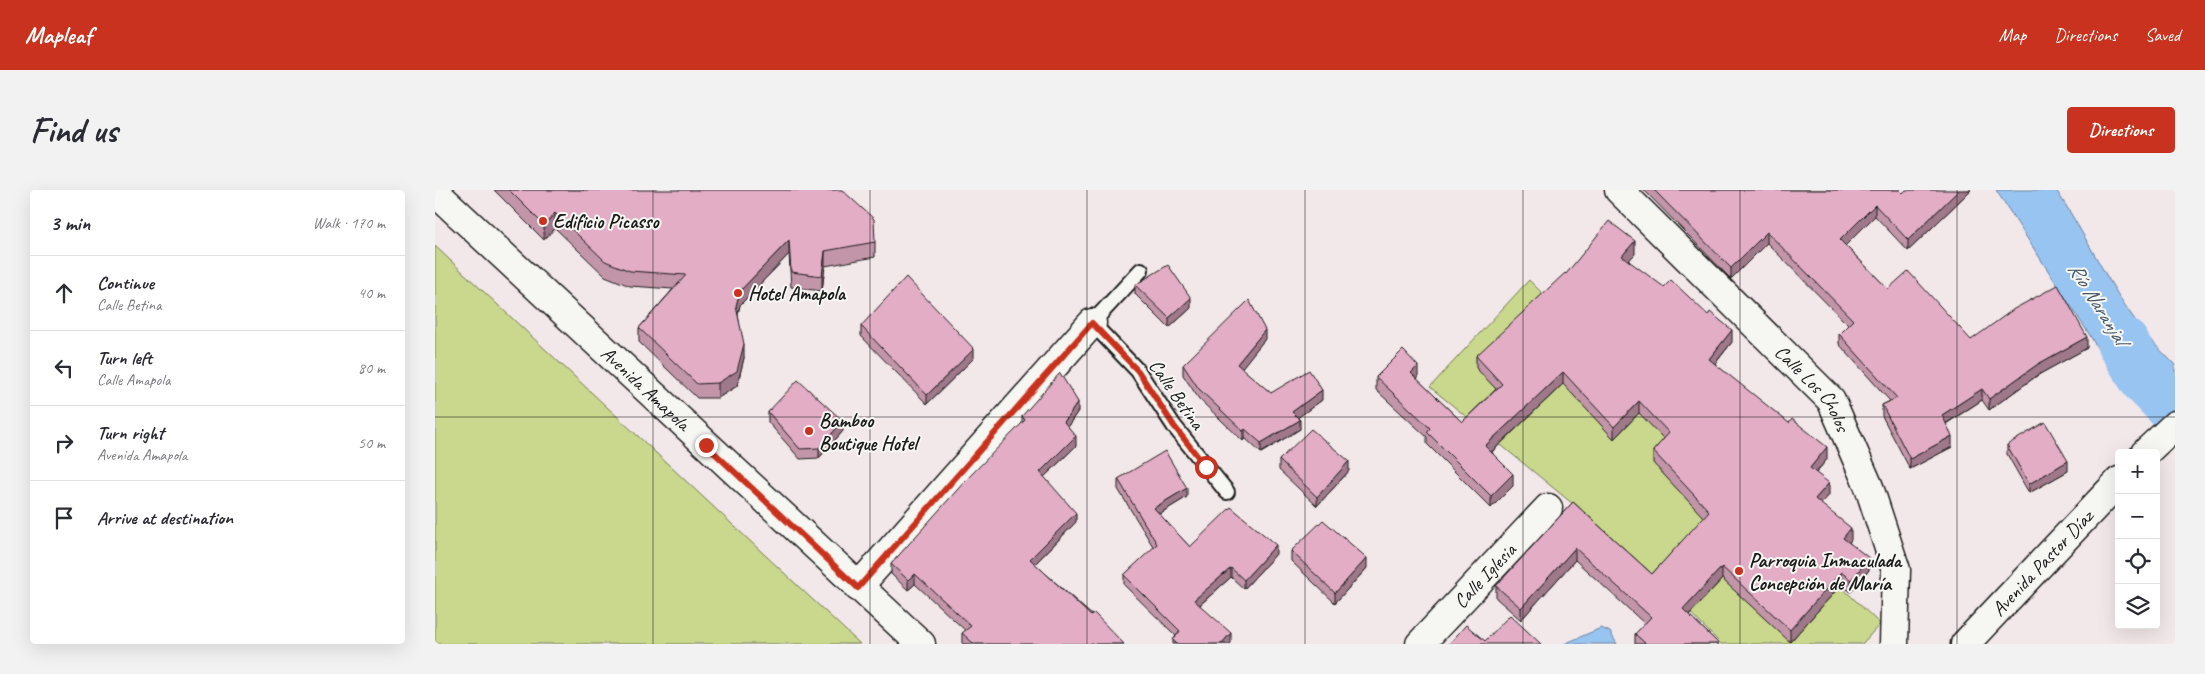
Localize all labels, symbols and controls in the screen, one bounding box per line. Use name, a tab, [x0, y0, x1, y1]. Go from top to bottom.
text: Mapleaf	[25, 20, 92, 50]
text: Map	[1999, 24, 2026, 46]
text: Directions	[2054, 24, 2117, 46]
text: Saved	[2145, 24, 2180, 46]
button: Directions	[2067, 107, 2175, 153]
text: Find us	[30, 108, 117, 153]
place label: Edificio Picasso	[553, 209, 660, 234]
text: 3 min	[50, 210, 90, 236]
text: Walk · 170 m	[313, 213, 385, 233]
marker: Edificio Picasso	[537, 215, 549, 227]
water label: Río Naranjal	[2063, 257, 2137, 355]
text: Continue	[97, 271, 154, 295]
icon: ahead	[50, 279, 78, 307]
place label: Hotel Amapola	[748, 281, 847, 306]
text: 40 m	[358, 283, 385, 303]
marker: Hotel Amapola	[732, 287, 744, 299]
text: Calle Betina	[97, 295, 161, 315]
street label: Calle Los Cholos	[1769, 340, 1856, 437]
street label: Avenida Amapola	[596, 341, 697, 437]
text: Turn left	[97, 346, 152, 370]
icon: left	[50, 354, 78, 382]
street label: Calle Betina	[1143, 354, 1211, 436]
text: 80 m	[358, 358, 385, 378]
text: Calle Amapola	[97, 370, 170, 390]
place label: Bamboo Boutique Hotel	[819, 408, 921, 456]
text: Turn right	[97, 421, 164, 445]
marker: Bamboo Boutique Hotel	[803, 425, 815, 437]
icon: right	[50, 429, 78, 457]
text: 50 m	[358, 433, 385, 453]
route end	[695, 434, 718, 457]
text: Avenida Amapola	[97, 445, 187, 465]
map controls	[2115, 449, 2160, 629]
button: +	[2115, 449, 2160, 494]
route start	[1195, 456, 1218, 479]
button: −	[2115, 494, 2160, 539]
street label: Avenida Pastor Díaz	[1986, 503, 2100, 621]
icon: arrive	[50, 504, 78, 532]
text: Arrive at destination	[97, 506, 233, 530]
street label: Calle Iglesia	[1448, 537, 1523, 614]
button: locate	[2115, 539, 2160, 584]
place label: Parroquia Inmaculada Concepción de María	[1749, 548, 1903, 596]
marker: Parroquia Inmaculada Concepción de María	[1733, 565, 1745, 577]
button: layers	[2115, 584, 2160, 629]

